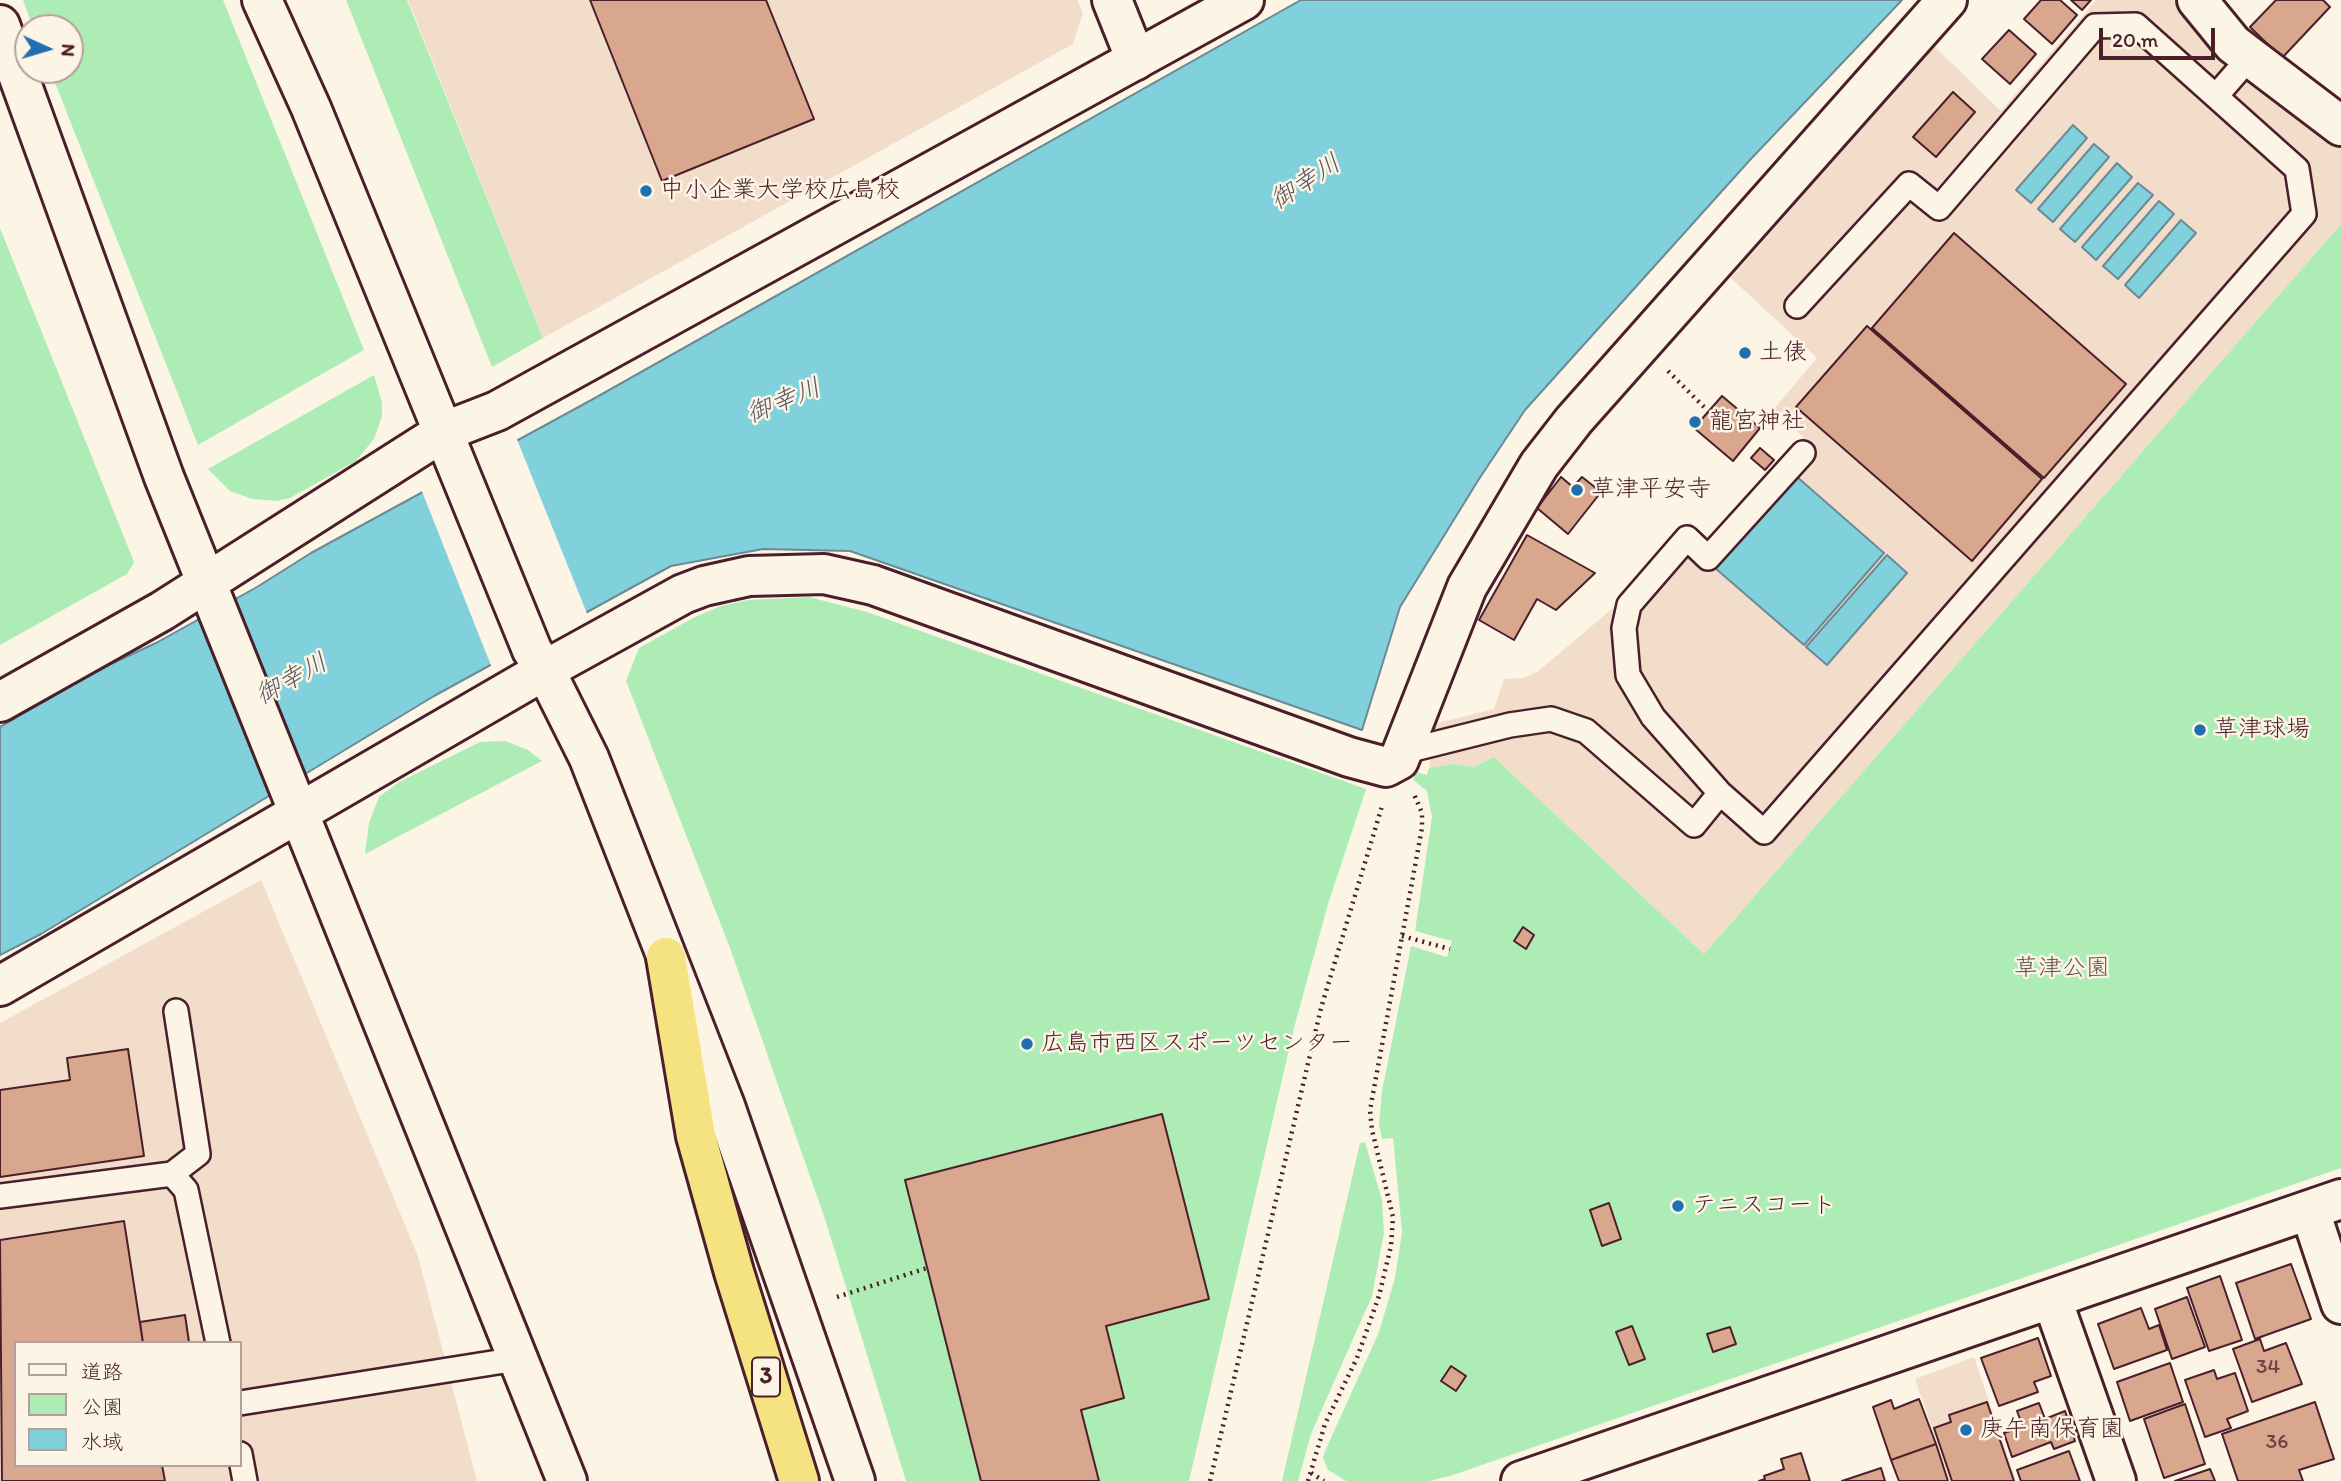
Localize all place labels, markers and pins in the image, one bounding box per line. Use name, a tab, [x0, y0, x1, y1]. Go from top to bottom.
place label: 中小企業大学校広島校	[660, 177, 900, 205]
marker: 中小企業大学校広島校	[638, 183, 654, 199]
place label: 土俵	[1759, 339, 1807, 367]
marker: 土俵	[1737, 345, 1753, 361]
place label: 龍宮神社	[1709, 408, 1805, 436]
marker: 龍宮神社	[1687, 414, 1703, 430]
place label: 草津平安寺	[1591, 476, 1711, 504]
marker: 草津平安寺	[1569, 482, 1585, 498]
place label: 草津球場	[2214, 716, 2310, 744]
marker: 草津球場	[2192, 722, 2208, 738]
place label: 広島市西区スポーツセンター	[1041, 1030, 1353, 1058]
marker: 広島市西区スポーツセンター	[1019, 1036, 1035, 1052]
place label: テニスコート	[1692, 1192, 1836, 1220]
marker: テニスコート	[1670, 1198, 1686, 1214]
place label: 庚午南保育園	[1980, 1416, 2124, 1444]
marker: 庚午南保育園	[1958, 1422, 1974, 1438]

